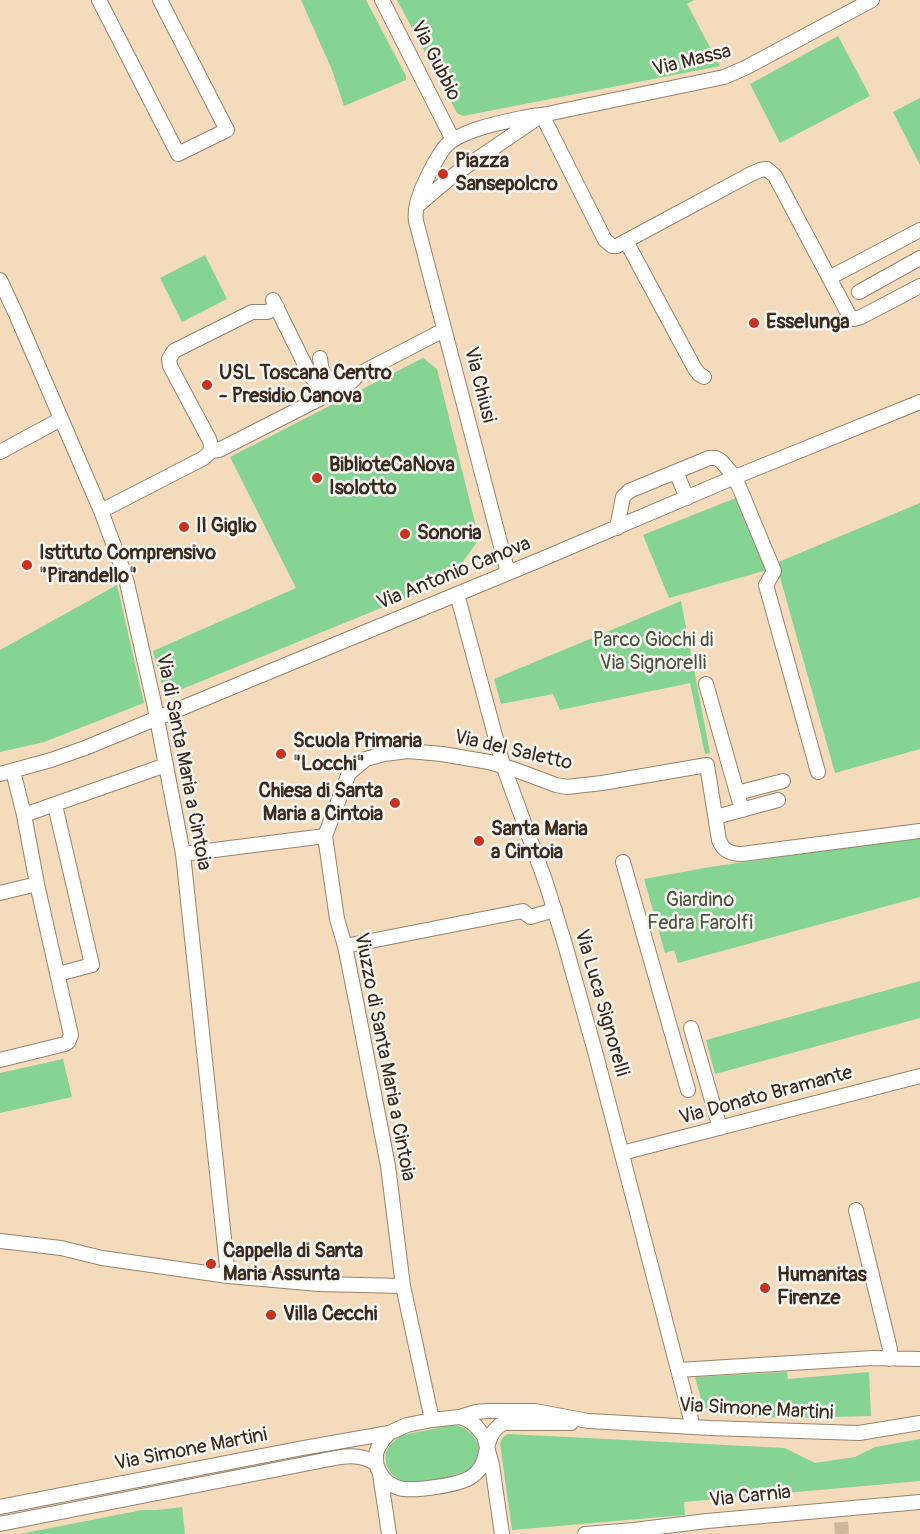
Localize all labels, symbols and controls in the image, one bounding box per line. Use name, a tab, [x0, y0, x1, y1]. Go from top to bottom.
street label: Via Gubbio	[405, 17, 465, 105]
street label: Via Massa	[650, 40, 734, 82]
place label: Piazza Sansepolcro	[455, 150, 558, 197]
marker: Piazza Sansepolcro	[436, 167, 450, 181]
place label: Esselunga	[766, 311, 850, 335]
marker: Esselunga	[747, 316, 761, 330]
street label: Via Chiusi	[458, 345, 500, 425]
place label: USL Toscana Centro - Presidio Canova	[219, 362, 392, 409]
marker: USL Toscana Centro - Presidio Canova	[200, 378, 214, 392]
place label: BiblioteCaNova Isolotto	[329, 454, 455, 501]
marker: BiblioteCaNova Isolotto	[310, 471, 324, 485]
place label: Il Giglio	[196, 515, 257, 539]
marker: Il Giglio	[177, 520, 191, 534]
place label: Sonoria	[417, 522, 482, 546]
marker: Sonoria	[398, 527, 412, 541]
street label: Via Antonio Canova	[374, 532, 534, 616]
place label: Istituto Comprensivo "Pirandello"	[39, 542, 216, 589]
marker: Istituto Comprensivo "Pirandello"	[20, 558, 34, 572]
park label: Parco Giochi di Via Signorelli	[593, 629, 713, 676]
street label: Via di Santa Maria a Cintoia	[150, 652, 216, 872]
street label: Via del Saletto	[452, 726, 574, 776]
place label: Scuola Primaria "Locchi"	[293, 730, 422, 777]
marker: Scuola Primaria "Locchi"	[274, 747, 288, 761]
place label: Chiesa di Santa Maria a Cintoia	[259, 780, 383, 827]
marker: Chiesa di Santa Maria a Cintoia	[388, 796, 402, 810]
place label: Santa Maria a Cintoia	[491, 818, 588, 865]
marker: Santa Maria a Cintoia	[472, 834, 486, 848]
park label: Giardino Fedra Farolfi	[647, 889, 753, 936]
street label: Via Luca Signorelli	[569, 927, 633, 1079]
street label: Viuzzo di Santa Maria a Cintoia	[348, 931, 420, 1183]
street label: Via Donato Bramante	[677, 1061, 855, 1131]
place label: Cappella di Santa Maria Assunta	[223, 1240, 363, 1287]
marker: Cappella di Santa Maria Assunta	[204, 1257, 218, 1271]
place label: Humanitas Firenze	[777, 1264, 867, 1311]
marker: Humanitas Firenze	[758, 1281, 772, 1295]
place label: Villa Cecchi	[283, 1303, 377, 1327]
marker: Villa Cecchi	[264, 1308, 278, 1322]
street label: Via Simone Martini	[678, 1394, 834, 1426]
street label: Via Simone Martini	[113, 1423, 269, 1477]
street label: Via Carnia	[708, 1481, 792, 1513]

